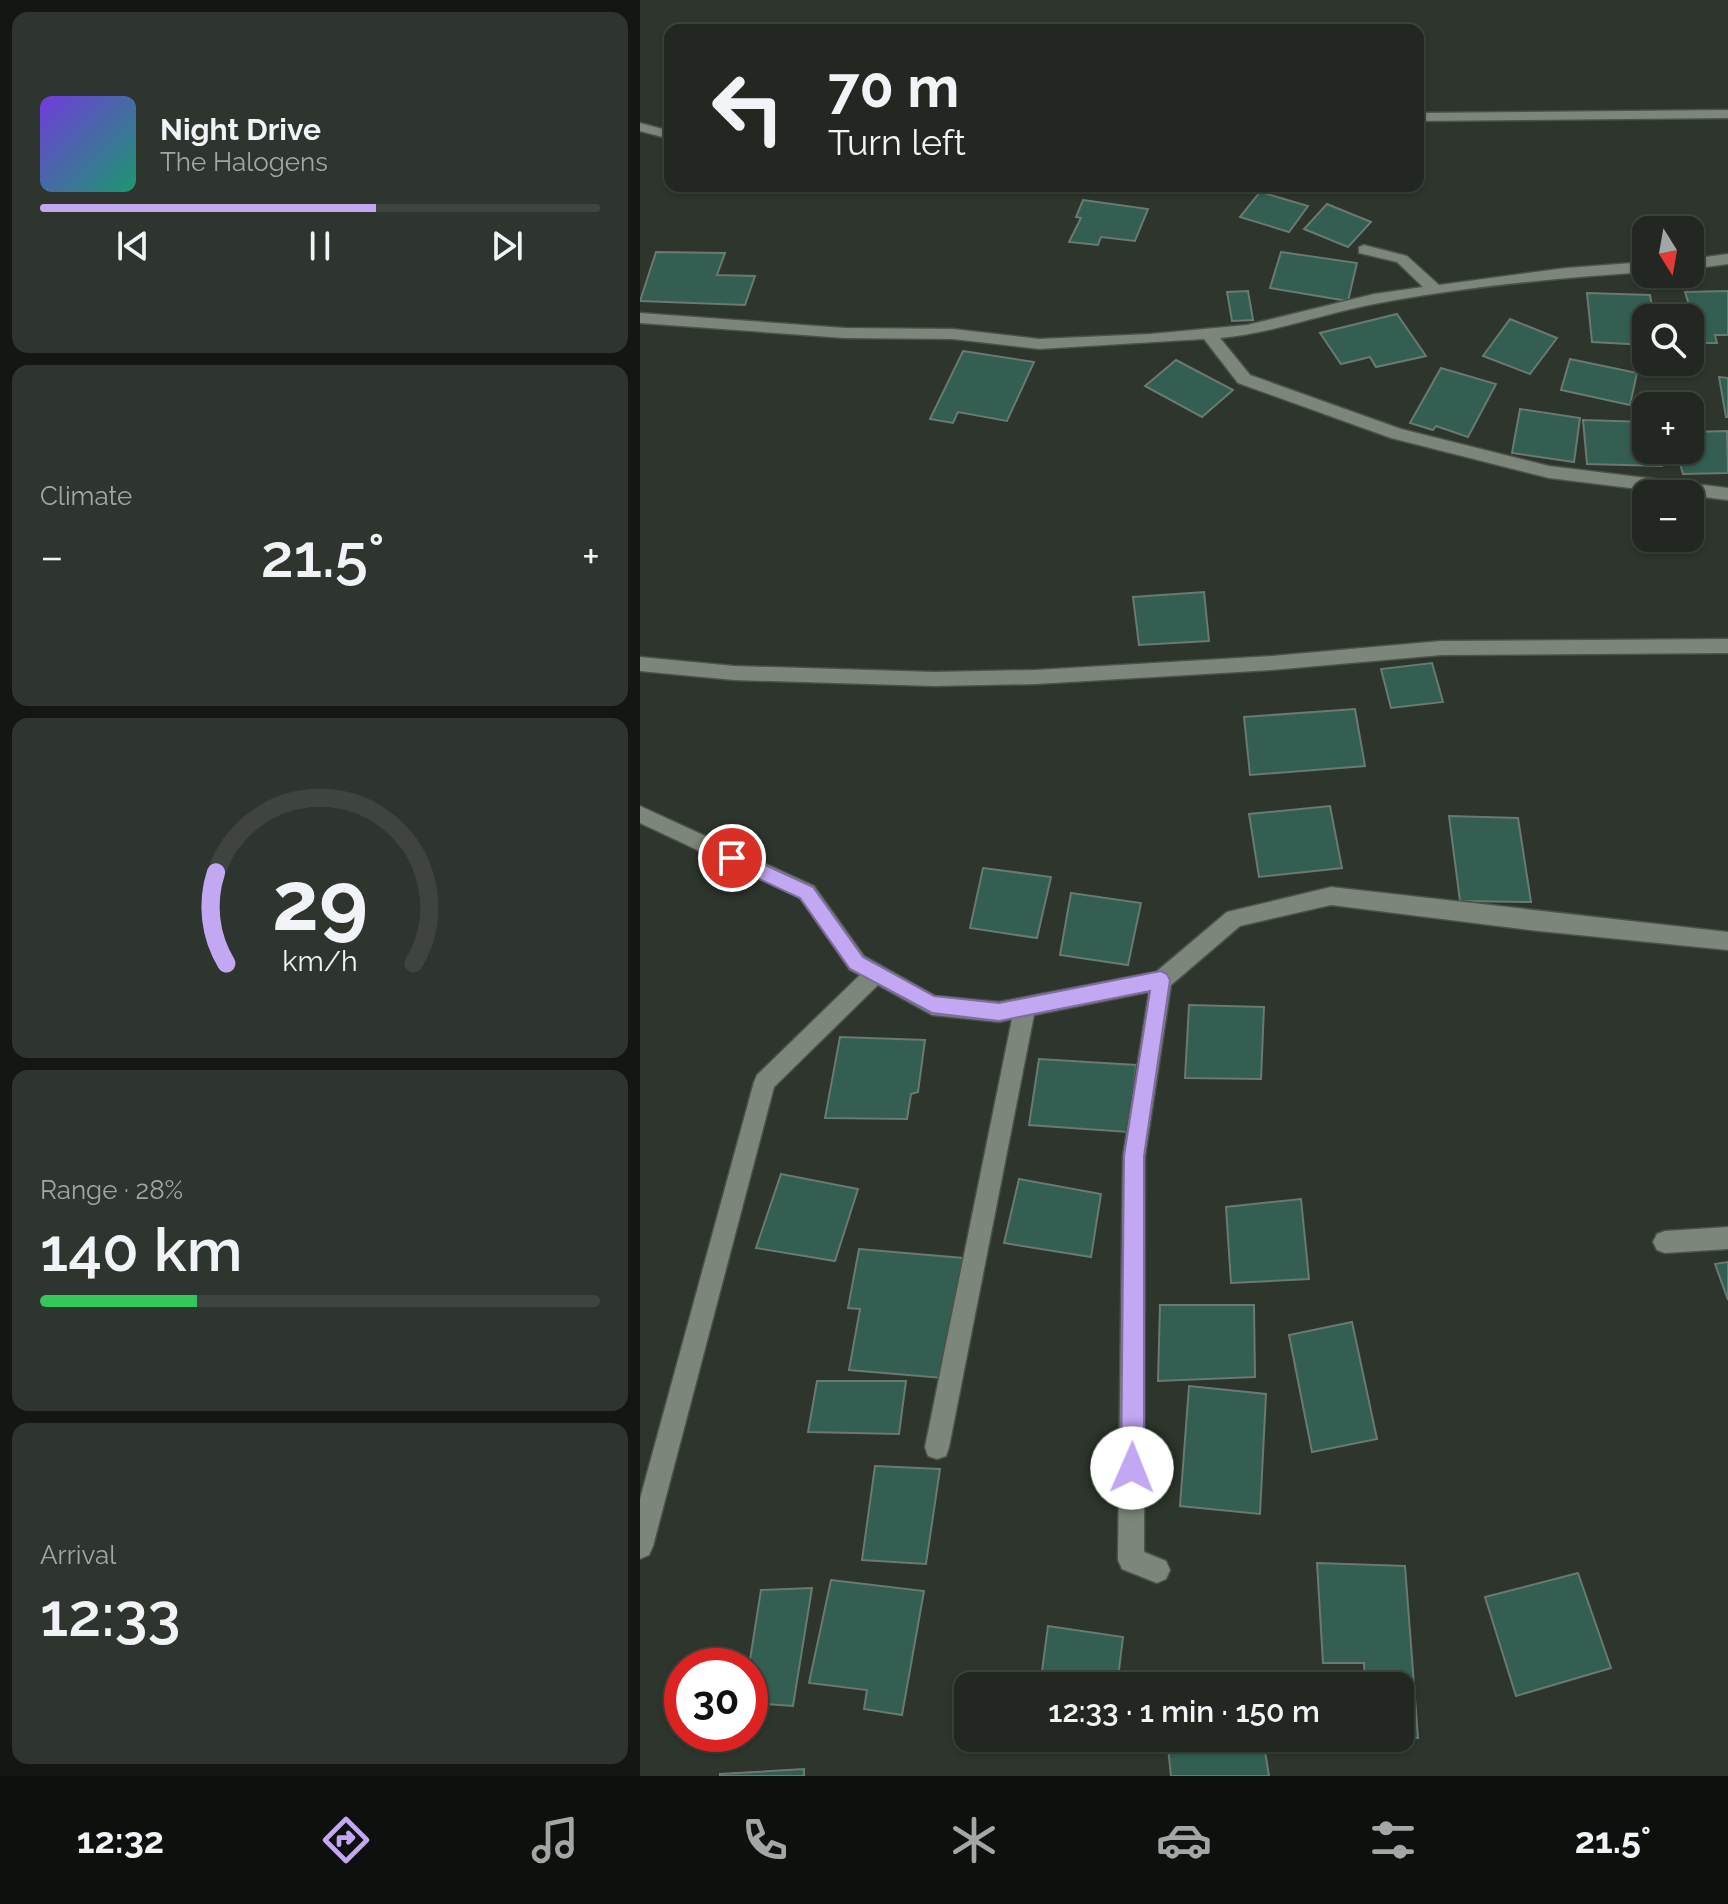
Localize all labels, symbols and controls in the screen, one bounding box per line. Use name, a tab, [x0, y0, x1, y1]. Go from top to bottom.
text: 70 m	[828, 54, 959, 120]
icon: left	[696, 56, 800, 160]
text: Night Drive	[160, 112, 321, 147]
text: Turn left	[828, 121, 966, 163]
text: The Halogens	[160, 147, 328, 177]
north arrow	[1632, 216, 1704, 288]
map controls	[1632, 216, 1704, 552]
icon: previous	[111, 224, 155, 268]
icon: pause	[298, 224, 342, 268]
icon: next	[485, 224, 529, 268]
button: search	[1632, 304, 1704, 376]
button: +	[1632, 392, 1704, 464]
button: −	[1632, 480, 1704, 552]
text: Climate	[40, 481, 132, 511]
text: 21.5°	[261, 521, 385, 591]
text: −	[40, 531, 64, 582]
text: +	[582, 531, 600, 582]
pin	[698, 824, 766, 892]
icon: arrive	[710, 836, 754, 880]
text: 29	[272, 852, 368, 949]
text: km/h	[282, 944, 358, 978]
text: Range · 28%	[40, 1175, 183, 1205]
text: 140 km	[40, 1215, 242, 1285]
position arrow	[1090, 1426, 1174, 1510]
text: Arrival	[40, 1540, 116, 1570]
text: 12:33	[40, 1580, 180, 1650]
speed limit sign: 30	[664, 1648, 768, 1752]
text: 12:33 · 1 min · 150 m	[1048, 1694, 1320, 1729]
icon: directions	[318, 1812, 374, 1868]
icon: music	[527, 1812, 583, 1868]
icon: phone	[737, 1812, 793, 1868]
icon: climate	[946, 1812, 1002, 1868]
icon: car	[1156, 1812, 1212, 1868]
icon: filters	[1365, 1812, 1421, 1868]
text: 12:32	[77, 1819, 164, 1861]
text: 21.5°	[1575, 1819, 1651, 1861]

